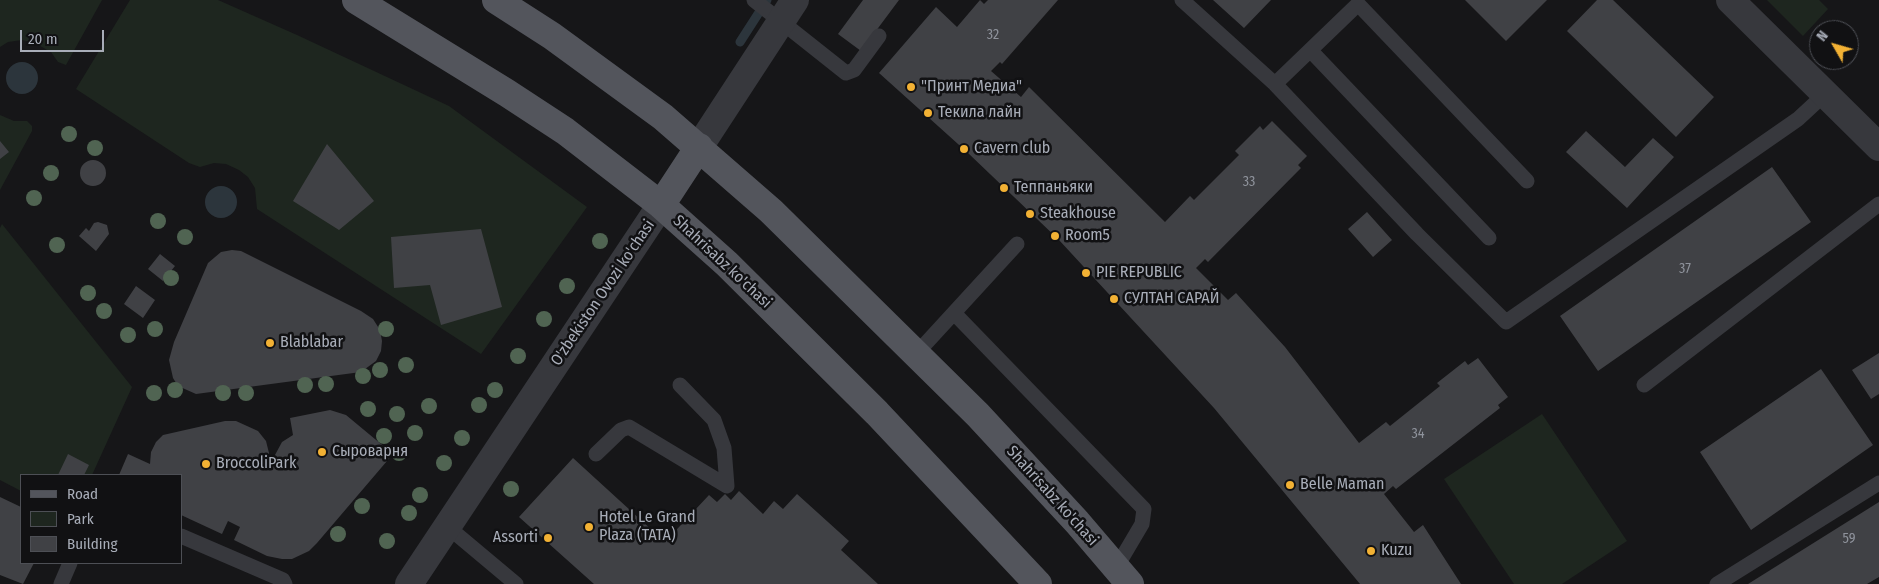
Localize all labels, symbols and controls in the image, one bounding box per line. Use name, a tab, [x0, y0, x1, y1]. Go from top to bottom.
scale bar	[22, 20, 106, 52]
north arrow	[1809, 20, 1859, 70]
house number: 32	[987, 27, 999, 43]
text: N	[1813, 28, 1832, 45]
text: 20 m	[28, 30, 58, 48]
place label: "Принт Медиа"	[921, 77, 1022, 97]
marker: "Принт Медиа"	[905, 81, 917, 93]
place label: Текила лайн	[938, 103, 1022, 123]
marker: Текила лайн	[922, 107, 934, 119]
place label: Cavern club	[974, 139, 1050, 159]
marker: Cavern club	[958, 143, 970, 155]
house number: 33	[1243, 174, 1255, 190]
place label: Теппаньяки	[1014, 178, 1093, 198]
marker: Теппаньяки	[998, 182, 1010, 194]
place label: Steakhouse	[1040, 204, 1116, 224]
marker: Steakhouse	[1024, 208, 1036, 220]
street label: Shahrisabz ko'chasi	[669, 211, 775, 313]
street label: O'zbekiston Ovozi ko'chasi	[547, 216, 659, 370]
place label: Room5	[1065, 226, 1110, 246]
marker: Room5	[1049, 230, 1061, 242]
house number: 37	[1679, 261, 1691, 277]
place label: PIE REPUBLIC	[1096, 263, 1182, 283]
marker: PIE REPUBLIC	[1080, 267, 1092, 279]
place label: СУЛТАН САРАЙ	[1124, 289, 1219, 309]
marker: СУЛТАН САРАЙ	[1108, 293, 1120, 305]
place label: Blablabar	[280, 333, 343, 353]
marker: Blablabar	[264, 337, 276, 349]
house number: 34	[1411, 426, 1425, 442]
place label: Сыроварня	[332, 442, 408, 462]
street label: Shahrisabz ko'chasi	[1002, 442, 1102, 550]
marker: Сыроварня	[316, 446, 328, 458]
place label: BroccoliPark	[216, 454, 296, 474]
marker: BroccoliPark	[200, 458, 212, 470]
legend	[20, 474, 182, 564]
place label: Belle Maman	[1300, 475, 1384, 495]
marker: Belle Maman	[1284, 479, 1296, 491]
text: Road	[67, 485, 98, 503]
place label: Hotel Le Grand Plaza (TATA)	[599, 508, 695, 546]
text: Park	[67, 510, 94, 528]
marker: Hotel Le Grand Plaza (TATA)	[583, 521, 595, 533]
place label: Assorti	[493, 528, 538, 548]
house number: 59	[1842, 531, 1856, 547]
marker: Assorti	[542, 532, 554, 544]
text: Building	[67, 535, 118, 553]
place label: Kuzu	[1381, 541, 1412, 561]
marker: Kuzu	[1365, 545, 1377, 557]

